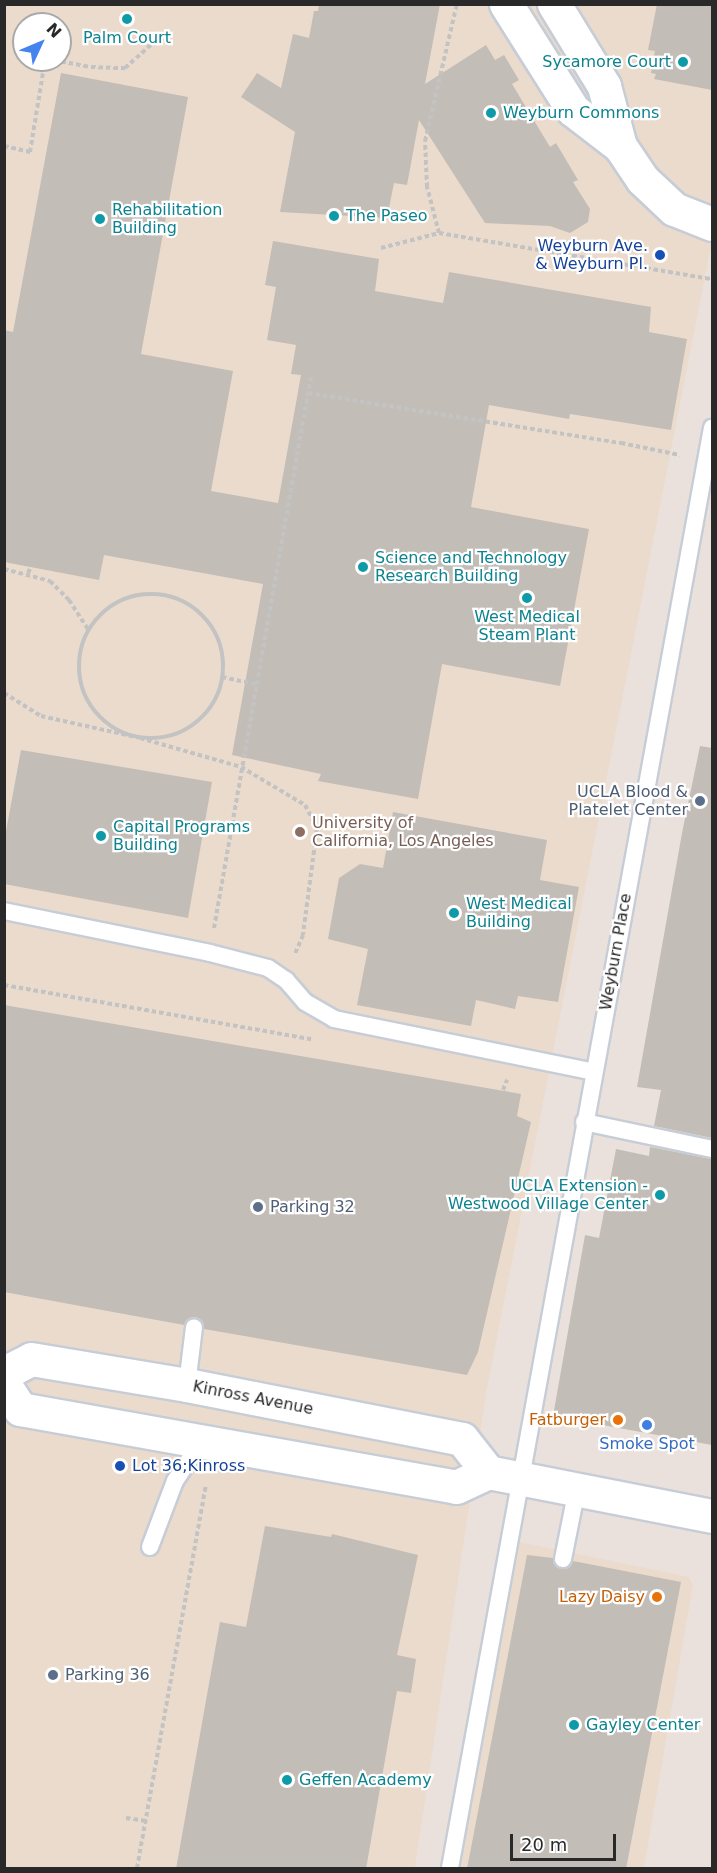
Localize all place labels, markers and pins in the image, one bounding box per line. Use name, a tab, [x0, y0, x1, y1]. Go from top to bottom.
marker: Palm Court	[120, 12, 134, 26]
place label: Palm Court	[83, 28, 171, 48]
place label: Sycamore Court	[542, 52, 671, 72]
marker: Sycamore Court	[676, 55, 690, 69]
place label: Weyburn Commons	[503, 103, 659, 123]
marker: Weyburn Commons	[484, 106, 498, 120]
place label: Rehabilitation Building	[112, 200, 222, 238]
place label: The Paseo	[346, 206, 428, 226]
marker: The Paseo	[327, 209, 341, 223]
marker: Rehabilitation Building	[93, 212, 107, 226]
place label: Weyburn Ave. & Weyburn Pl.	[535, 236, 648, 274]
marker: Weyburn Ave. & Weyburn Pl.	[653, 248, 667, 262]
place label: Science and Technology Research Building	[375, 548, 567, 586]
marker: Science and Technology Research Building	[356, 560, 370, 574]
marker: West Medical Steam Plant	[520, 591, 534, 605]
place label: West Medical Steam Plant	[474, 607, 580, 645]
place label: UCLA Blood & Platelet Center	[568, 782, 688, 820]
marker: UCLA Blood & Platelet Center	[693, 794, 707, 808]
place label: University of California, Los Angeles	[312, 813, 494, 851]
place label: Capital Programs Building	[113, 817, 250, 855]
marker: University of California, Los Angeles	[293, 825, 307, 839]
marker: Capital Programs Building	[94, 829, 108, 843]
place label: West Medical Building	[466, 894, 572, 932]
marker: West Medical Building	[447, 906, 461, 920]
place label: UCLA Extension - Westwood Village Center	[448, 1176, 648, 1214]
marker: UCLA Extension - Westwood Village Center	[653, 1188, 667, 1202]
place label: Parking 32	[270, 1197, 355, 1217]
marker: Parking 32	[251, 1200, 265, 1214]
place label: Fatburger	[529, 1410, 606, 1430]
marker: Fatburger	[611, 1413, 625, 1427]
marker: Smoke Spot	[640, 1418, 654, 1432]
place label: Smoke Spot	[599, 1434, 695, 1454]
place label: Lot 36;Kinross	[132, 1456, 245, 1476]
marker: Lot 36;Kinross	[113, 1459, 127, 1473]
place label: Lazy Daisy	[559, 1587, 645, 1607]
marker: Lazy Daisy	[650, 1590, 664, 1604]
place label: Parking 36	[65, 1665, 150, 1685]
marker: Parking 36	[46, 1668, 60, 1682]
place label: Gayley Center	[586, 1715, 700, 1735]
marker: Gayley Center	[567, 1718, 581, 1732]
place label: Geffen Academy	[299, 1770, 432, 1790]
marker: Geffen Academy	[280, 1773, 294, 1787]

